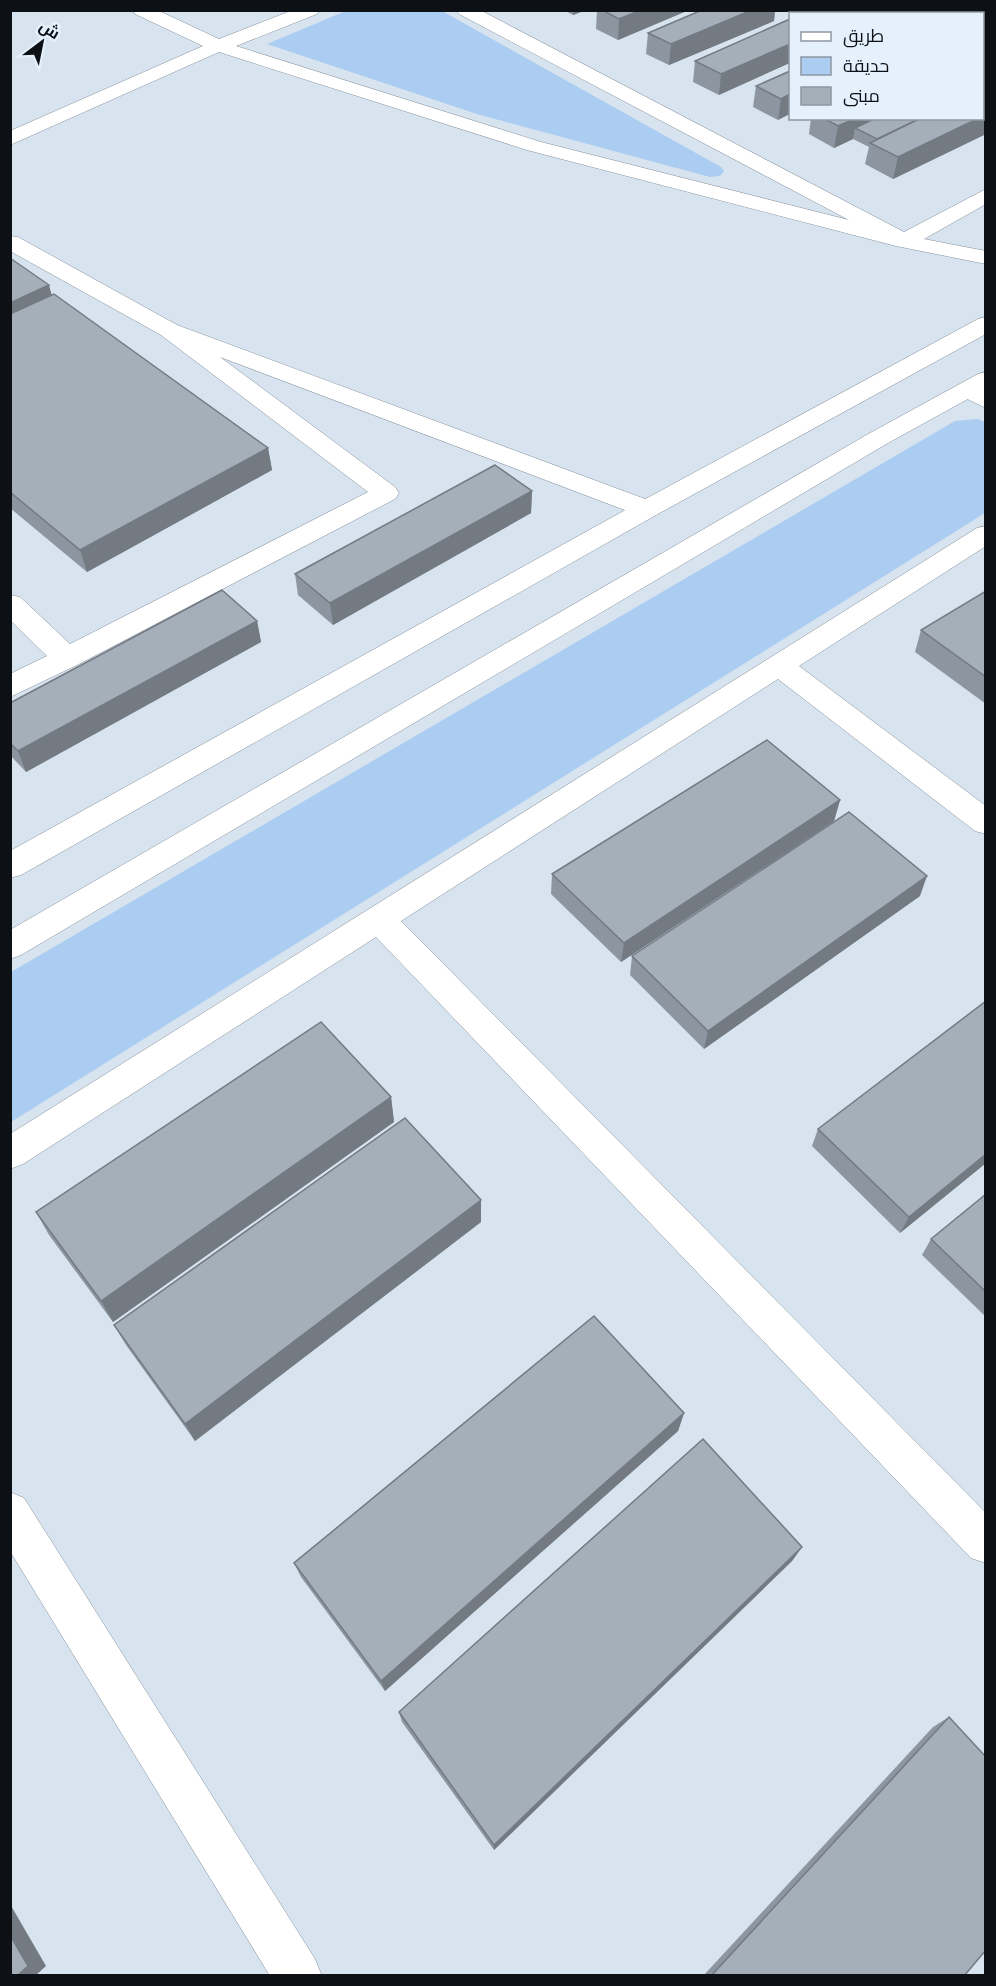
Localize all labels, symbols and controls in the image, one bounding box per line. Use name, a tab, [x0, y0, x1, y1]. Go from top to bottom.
north arrow	[12, 12, 72, 72]
legend	[789, 12, 984, 120]
text: ش	[36, 16, 63, 43]
text: طريق	[843, 25, 884, 48]
text: حديقة	[843, 55, 889, 77]
text: مبنى	[843, 85, 880, 107]

